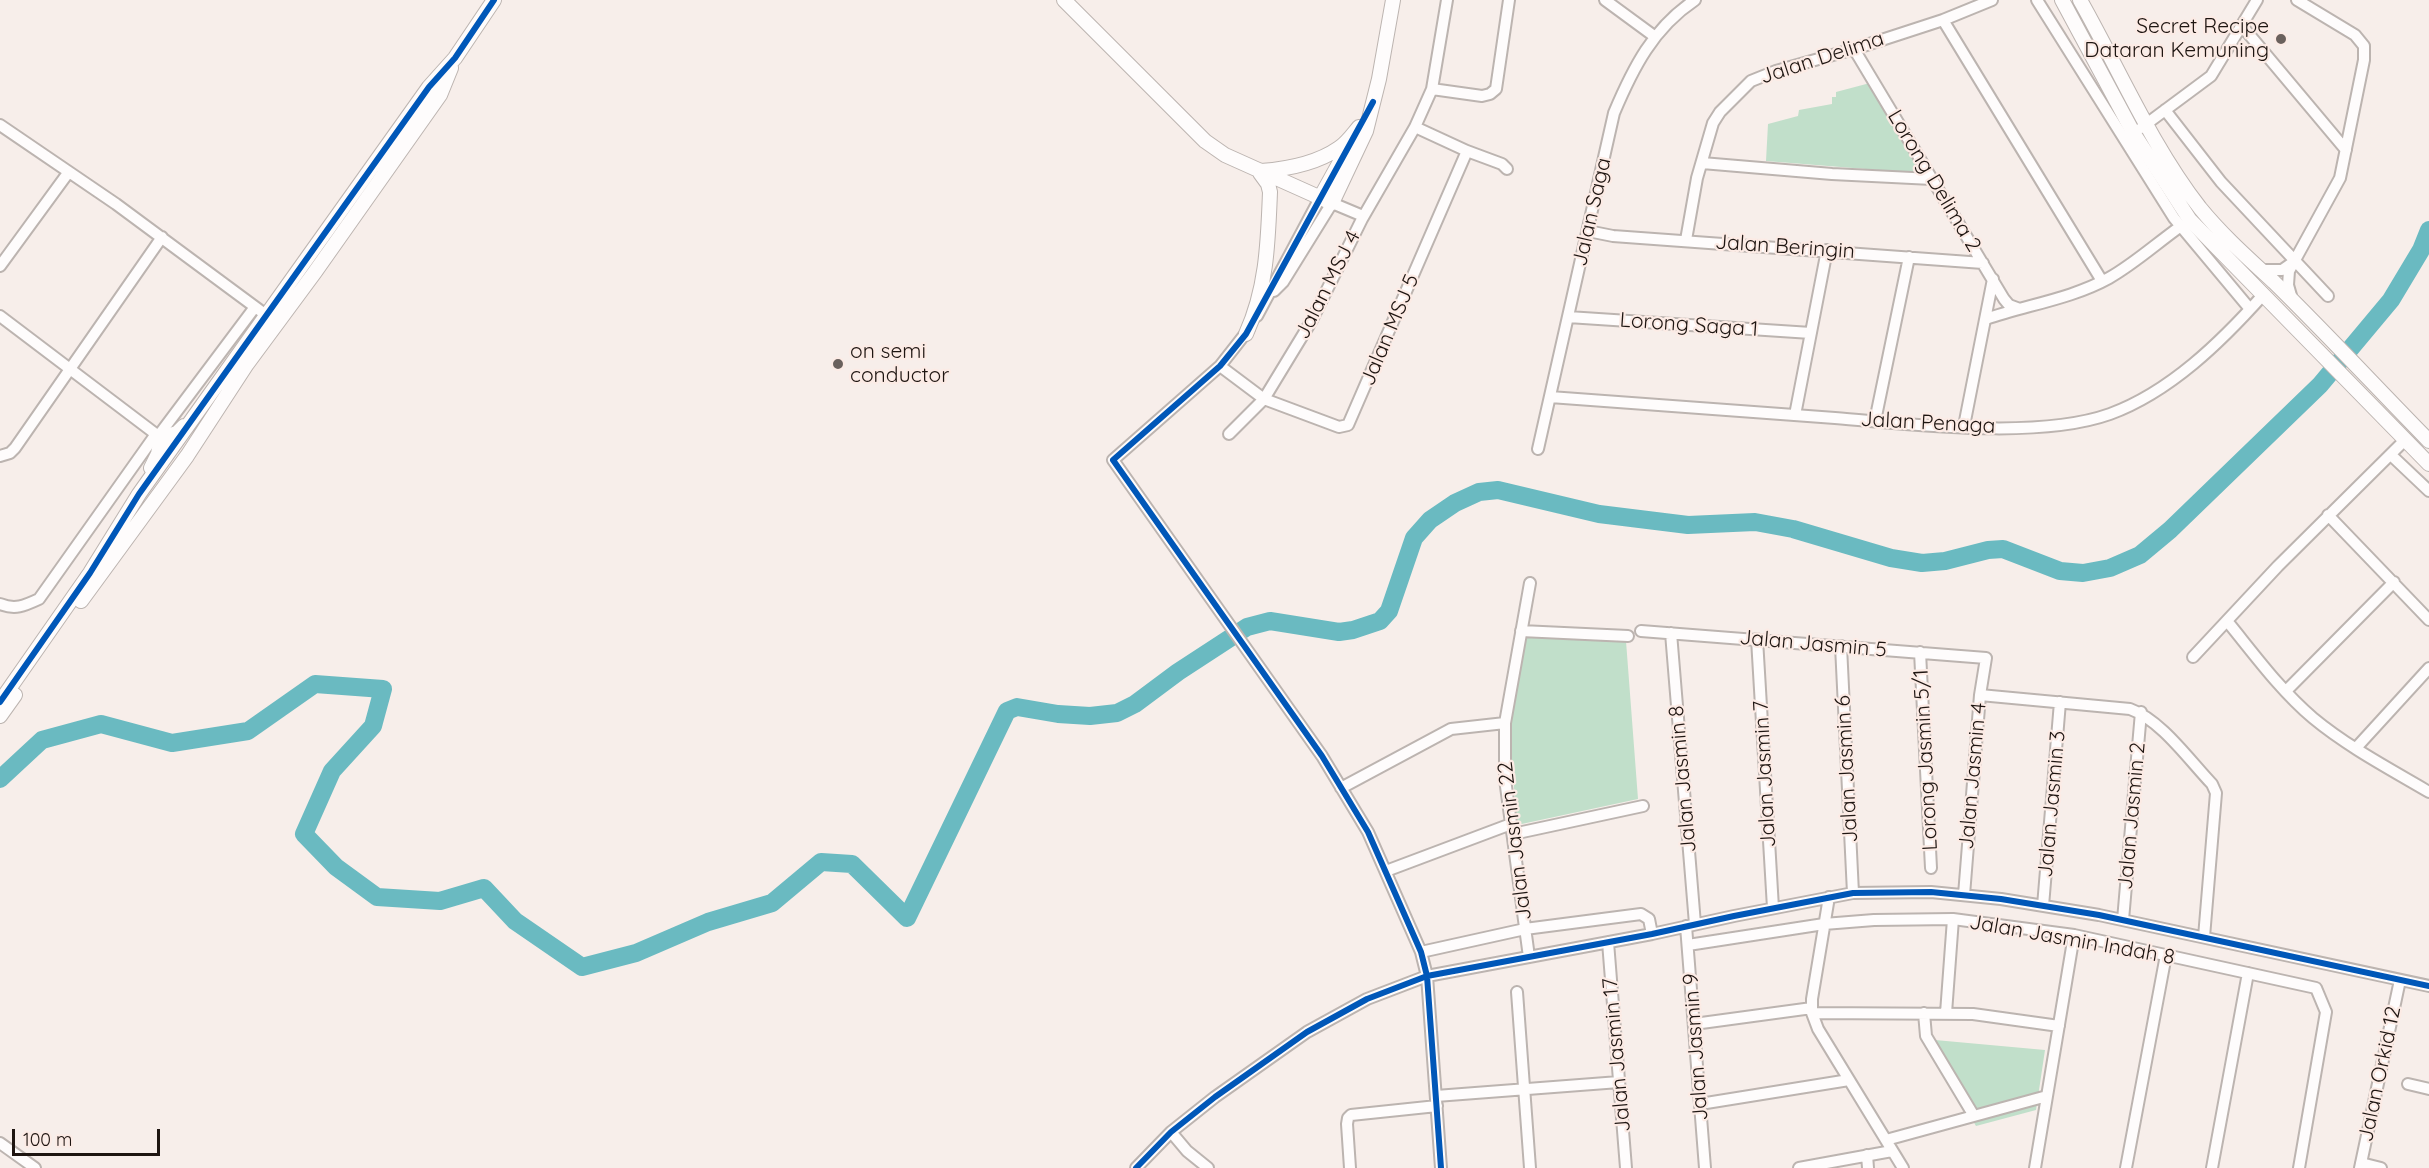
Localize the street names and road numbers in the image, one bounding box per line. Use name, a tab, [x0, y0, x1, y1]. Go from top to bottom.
street label: Jalan Delima	[1757, 26, 1887, 90]
street label: Lorong Delima 2	[1882, 106, 1986, 256]
street label: Jalan Saga	[1567, 155, 1617, 269]
street label: Jalan MSJ 4	[1290, 227, 1366, 343]
street label: Jalan Beringin	[1714, 230, 1856, 264]
street label: Jalan MSJ 5	[1355, 271, 1425, 389]
street label: Lorong Saga 1	[1619, 308, 1759, 342]
street label: Jalan Penaga	[1860, 407, 1996, 439]
street label: Jalan Jasmin 5	[1738, 625, 1888, 663]
street label: Lorong Jasmin 5/1	[1909, 669, 1943, 851]
street label: Jalan Jasmin 6	[1831, 695, 1863, 843]
street label: Jalan Jasmin 7	[1749, 700, 1781, 848]
street label: Jalan Jasmin 4	[1954, 702, 1992, 850]
street label: Jalan Jasmin 8	[1664, 704, 1702, 854]
street label: Jalan Jasmin 3	[2033, 730, 2071, 878]
street label: Jalan Jasmin 2	[2113, 741, 2151, 891]
street label: Jalan Jasmin 22	[1493, 760, 1537, 922]
street label: Jalan Jasmin Indah 8	[1967, 910, 2177, 970]
street label: Jalan Jasmin 9	[1678, 972, 1714, 1122]
street label: Jalan Jasmin 17	[1598, 977, 1636, 1133]
street label: Jalan Orkid 12	[2353, 1004, 2407, 1144]

